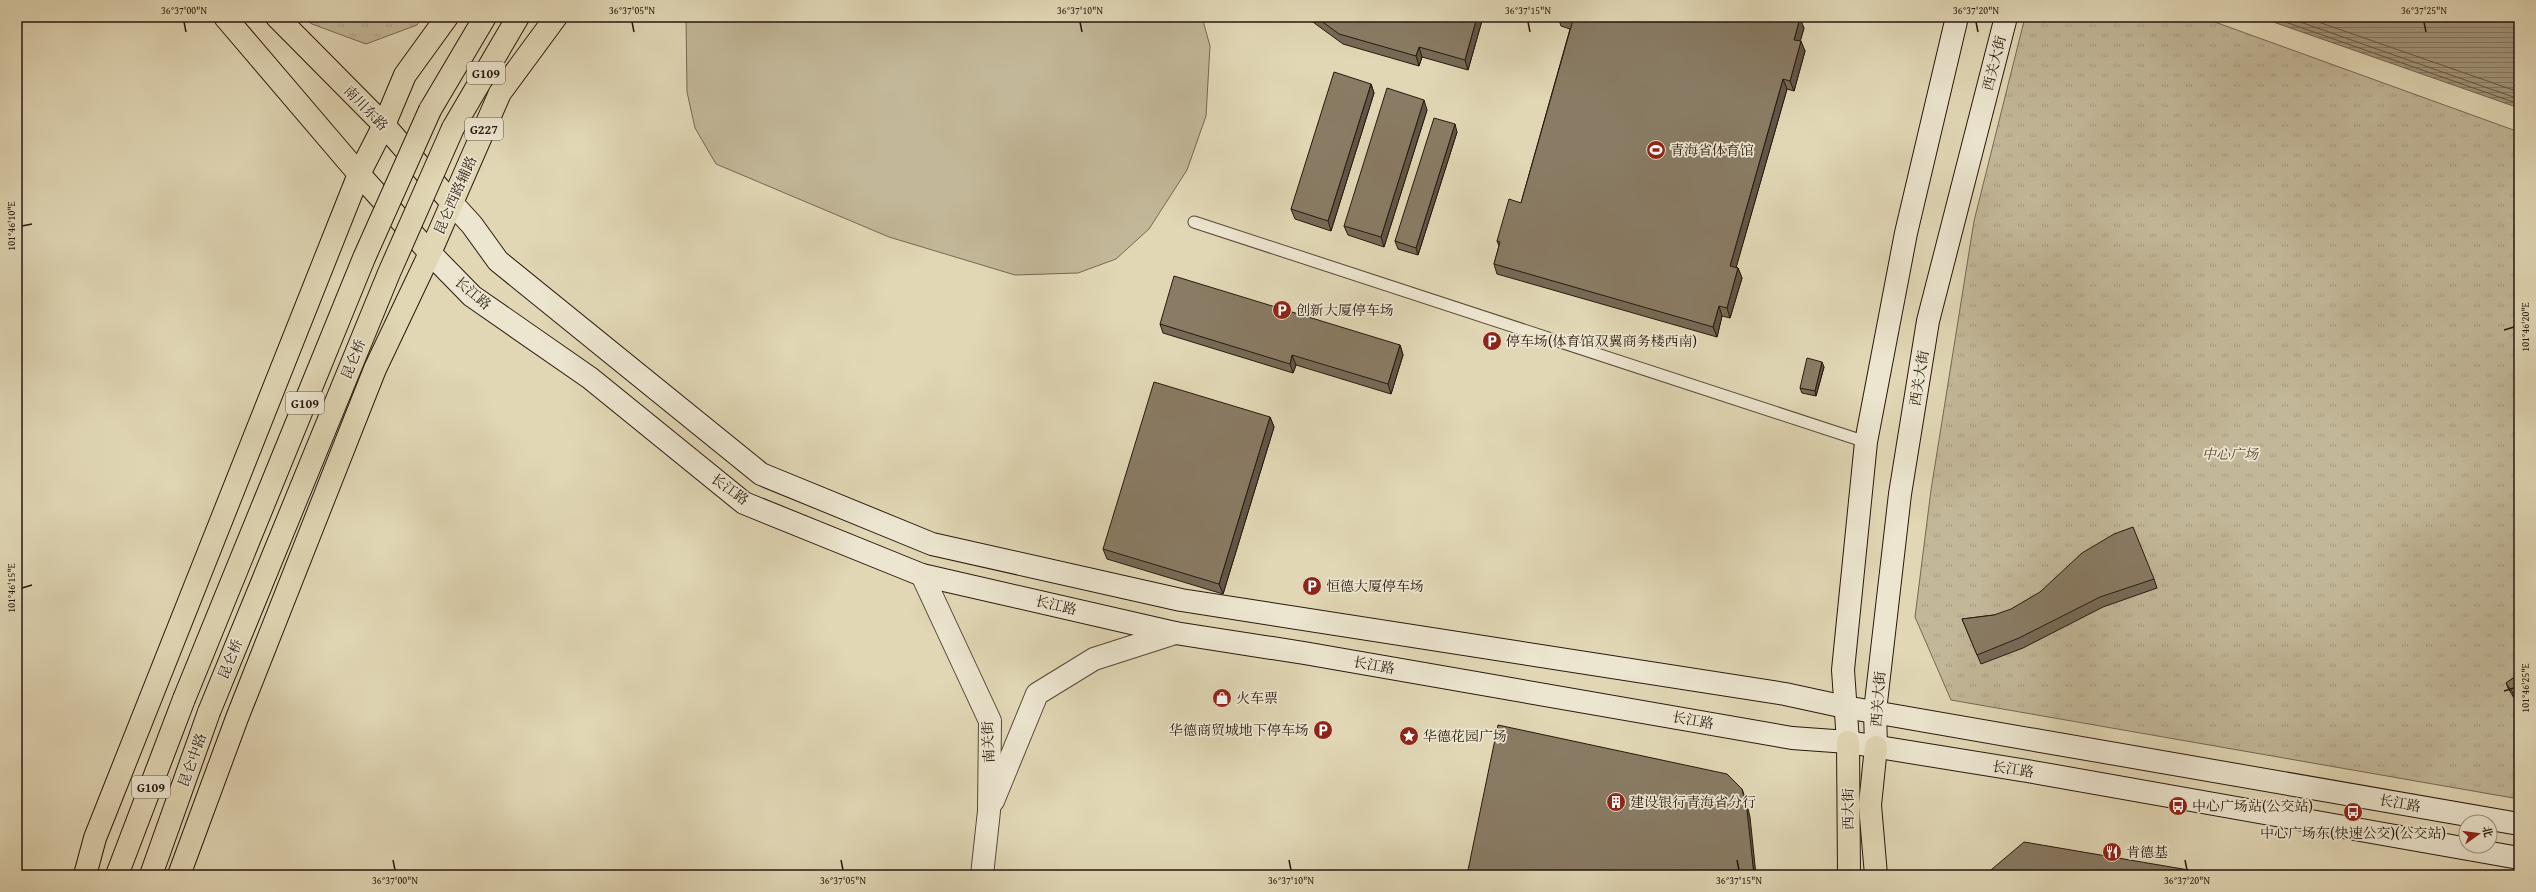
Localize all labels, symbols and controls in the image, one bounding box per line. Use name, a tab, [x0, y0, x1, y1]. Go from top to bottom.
text: 36°37'00"N	[161, 3, 207, 18]
text: 36°37'05"N	[609, 3, 655, 18]
text: 36°37'10"N	[1057, 3, 1103, 18]
text: 36°37'15"N	[1505, 3, 1551, 18]
text: 36°37'20"N	[1953, 3, 1999, 18]
text: 36°37'25"N	[2401, 3, 2447, 18]
street label: 西关大街	[1978, 33, 2010, 93]
road number: G109	[467, 62, 505, 84]
street label: 南川东路	[339, 81, 393, 135]
road number: G227	[465, 118, 503, 140]
sports icon: 青海省体育馆	[1645, 139, 1667, 161]
place label: 青海省体育馆	[1670, 140, 1754, 160]
street label: 昆仑西路辅路	[429, 153, 481, 237]
text: 101°46'10"E	[4, 201, 19, 251]
street label: 长江路	[450, 272, 496, 314]
parking icon: 创新大厦停车场	[1271, 299, 1293, 321]
place label: 创新大厦停车场	[1296, 300, 1394, 320]
text: 101°46'20"E	[2518, 302, 2533, 352]
parking icon: 停车场(体育馆双翼商务楼西南)	[1481, 330, 1503, 352]
place label: 停车场(体育馆双翼商务楼西南)	[1506, 331, 1697, 351]
street label: 昆仑桥	[336, 336, 370, 382]
street label: 西关大街	[1905, 349, 1933, 407]
road number: G109	[286, 392, 324, 414]
park label: 中心广场	[2202, 444, 2259, 464]
street label: 长江路	[707, 469, 753, 509]
text: 101°46'15"E	[4, 563, 19, 613]
parking icon: 恒德大厦停车场	[1301, 575, 1323, 597]
place label: 恒德大厦停车场	[1326, 576, 1424, 596]
street label: 长江路	[1033, 591, 1079, 619]
street label: 昆仑桥	[213, 636, 247, 682]
street label: 长江路	[1352, 652, 1396, 678]
text: 101°46'25"E	[2518, 663, 2533, 713]
street label: 西关大街	[1866, 670, 1890, 728]
shop icon: 火车票	[1211, 687, 1233, 709]
place label: 火车票	[1236, 688, 1278, 708]
street label: 长江路	[1671, 707, 1715, 733]
parking icon: 华德商贸城地下停车场	[1312, 719, 1334, 741]
place label: 华德商贸城地下停车场	[1169, 720, 1309, 740]
street label: 南关街	[977, 721, 999, 763]
place icon: 华德花园广场	[1398, 725, 1420, 747]
place label: 华德花园广场	[1423, 726, 1507, 746]
street label: 昆仑中路	[173, 730, 211, 790]
street label: 长江路	[1991, 756, 2035, 782]
road number: G109	[132, 776, 170, 798]
street label: 西大街	[1838, 788, 1858, 830]
street label: 长江路	[2378, 790, 2422, 816]
building icon: 建设银行青海省分行	[1605, 791, 1627, 813]
place label: 建设银行青海省分行	[1630, 792, 1756, 812]
bus stop icon: 中心广场站(公交站)	[2167, 795, 2189, 817]
place label: 中心广场站(公交站)	[2192, 796, 2313, 816]
bus stop icon: 中心广场东(快速公交)(公交站)	[2342, 801, 2364, 823]
north arrow	[2458, 814, 2498, 854]
place label: 中心广场东(快速公交)(公交站)	[2260, 823, 2446, 843]
text: 北	[2479, 824, 2497, 839]
restaurant icon: 肯德基	[2101, 841, 2123, 863]
place label: 肯德基	[2126, 842, 2168, 862]
text: 36°37'00"N	[372, 873, 418, 888]
text: 36°37'05"N	[820, 873, 866, 888]
text: 36°37'10"N	[1268, 873, 1314, 888]
text: 36°37'15"N	[1716, 873, 1762, 888]
text: 36°37'20"N	[2164, 873, 2210, 888]

